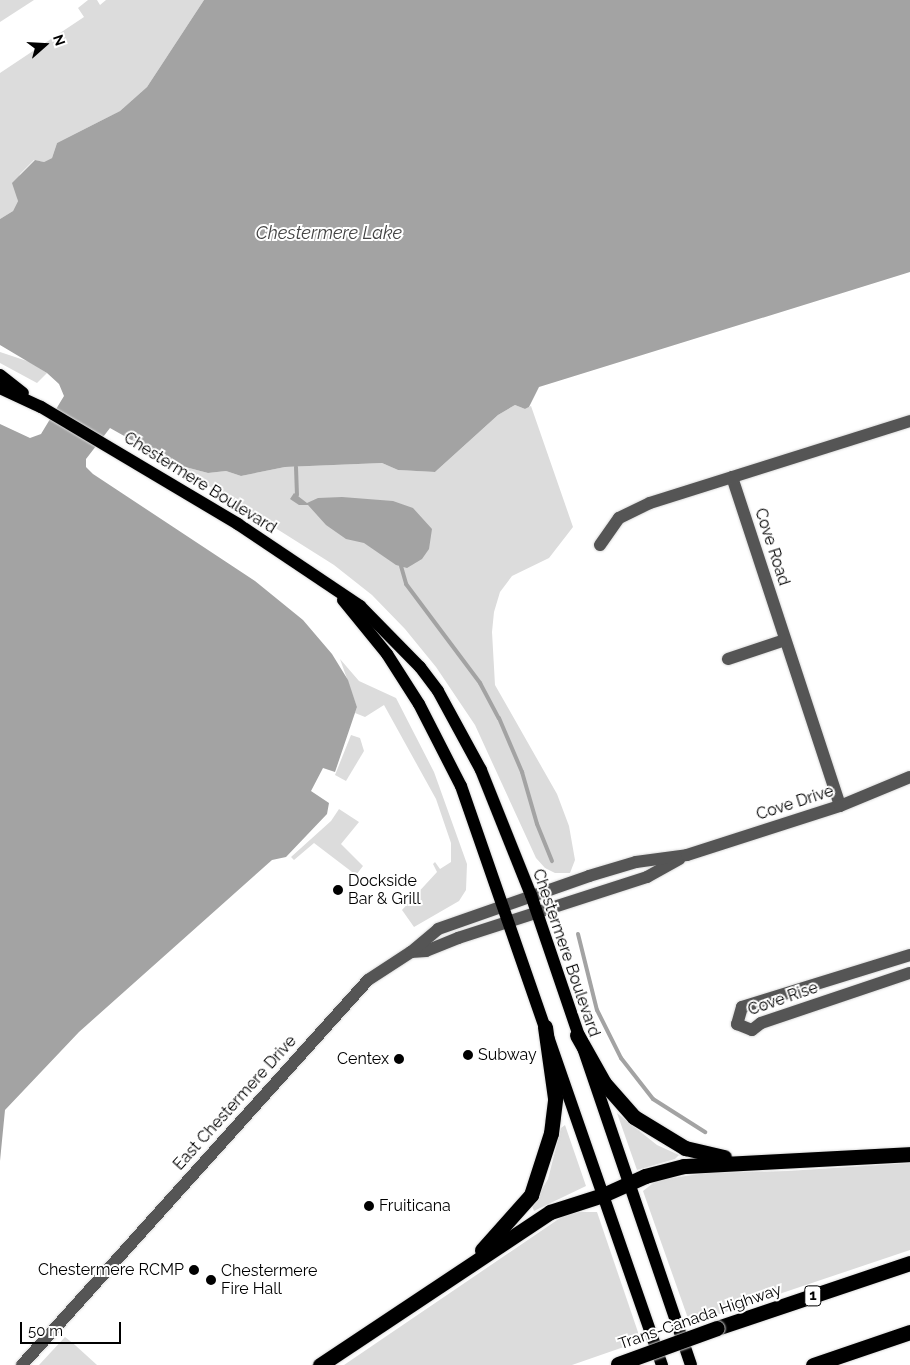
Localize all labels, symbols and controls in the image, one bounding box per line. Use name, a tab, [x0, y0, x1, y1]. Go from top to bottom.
north arrow	[20, 20, 70, 70]
text: N	[50, 32, 68, 48]
water label: Chestermere Lake	[256, 222, 402, 244]
street label: Chestermere Boulevard	[120, 428, 280, 538]
street label: Cove Road	[750, 506, 794, 588]
street label: Cove Drive	[754, 781, 836, 825]
street label: Chestermere Boulevard	[528, 867, 604, 1039]
place label: Dockside Bar & Grill	[348, 871, 421, 909]
marker: Dockside Bar & Grill	[332, 884, 344, 896]
street label: Cove Rise	[745, 978, 821, 1020]
street label: East Chestermere Drive	[170, 1032, 300, 1174]
place label: Subway	[478, 1045, 537, 1065]
place label: Centex	[337, 1049, 389, 1069]
marker: Subway	[462, 1049, 474, 1061]
marker: Centex	[393, 1053, 405, 1065]
place label: Fruiticana	[379, 1196, 451, 1216]
marker: Fruiticana	[363, 1200, 375, 1212]
place label: Chestermere RCMP	[38, 1260, 184, 1280]
place label: Chestermere Fire Hall	[221, 1261, 317, 1299]
marker: Chestermere RCMP	[188, 1264, 200, 1276]
marker: Chestermere Fire Hall	[205, 1274, 217, 1286]
street label: Trans-Canada Highway	[616, 1280, 784, 1354]
road number: 1	[804, 1284, 822, 1308]
scale bar	[22, 1312, 124, 1344]
text: 50 m	[28, 1322, 63, 1340]

